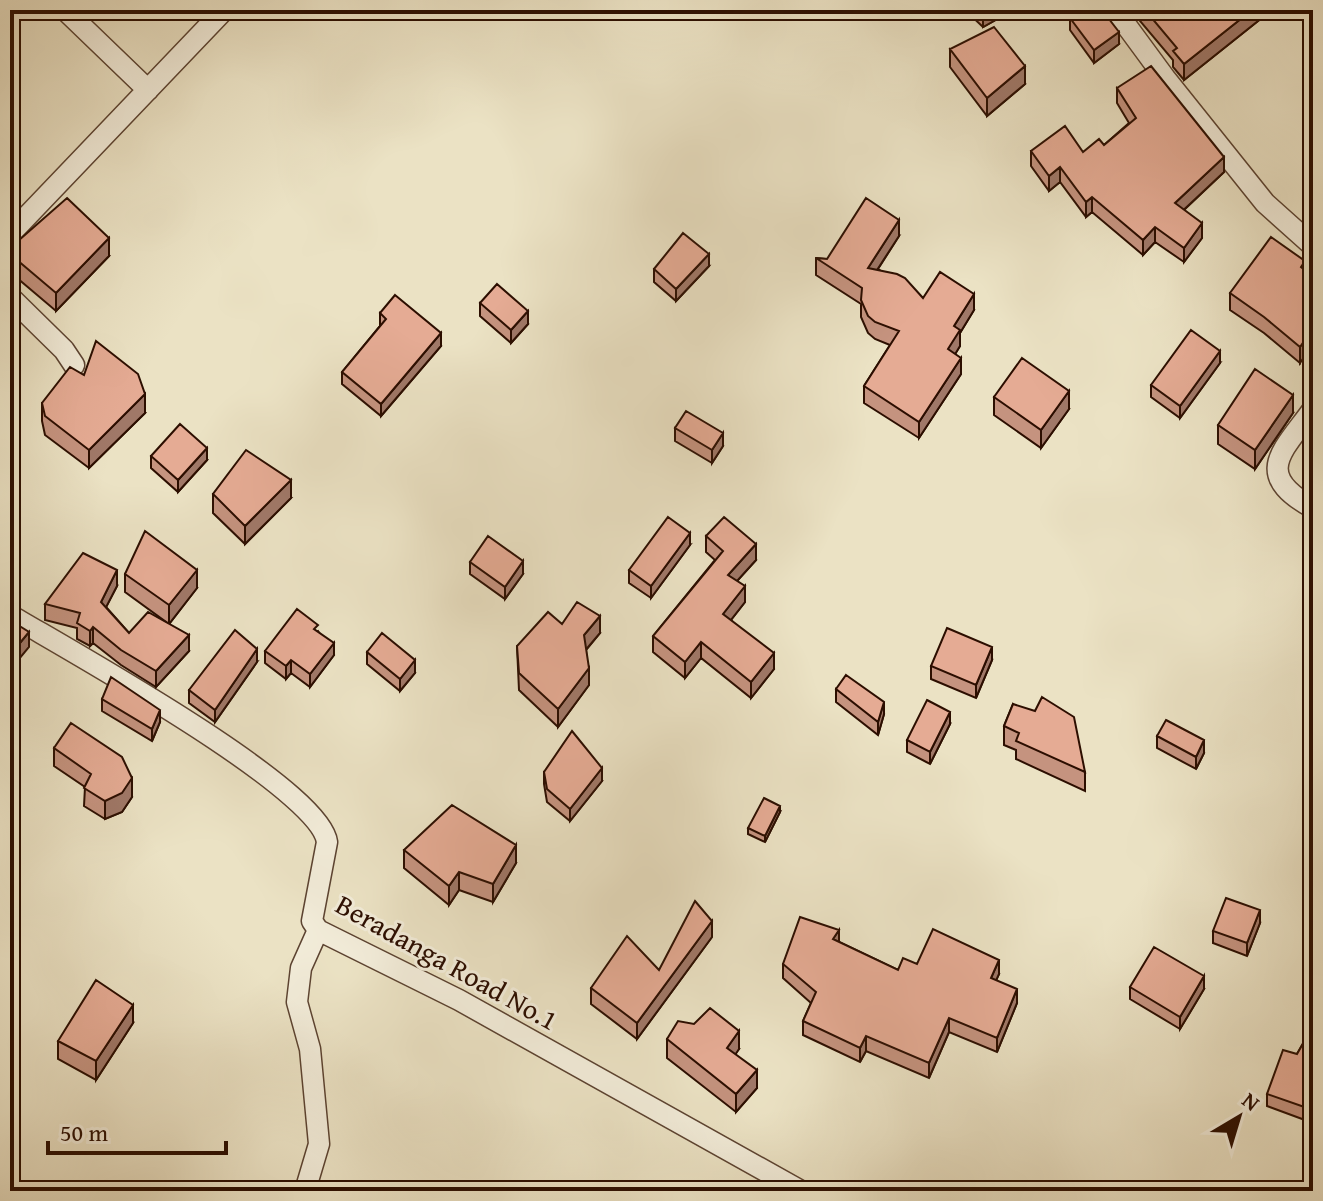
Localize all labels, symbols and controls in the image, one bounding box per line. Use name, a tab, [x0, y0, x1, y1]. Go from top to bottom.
street label: Beradanga Road No.1	[329, 883, 566, 1040]
north arrow	[1199, 1077, 1279, 1157]
text: N	[1236, 1084, 1267, 1119]
scale bar	[48, 1105, 226, 1155]
text: 50 m	[60, 1115, 108, 1150]

